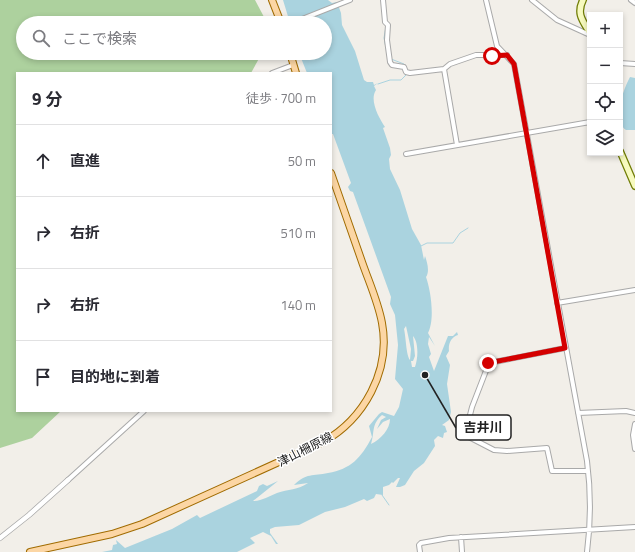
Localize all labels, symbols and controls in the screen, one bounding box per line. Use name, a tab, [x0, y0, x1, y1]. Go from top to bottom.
map controls	[587, 12, 623, 156]
button: +	[587, 12, 623, 48]
search box	[16, 16, 332, 60]
icon: search	[30, 27, 52, 49]
text: ここで検索	[62, 27, 137, 50]
route start	[483, 47, 501, 65]
button: −	[587, 48, 623, 84]
button: locate	[587, 84, 623, 120]
text: 9 分	[32, 86, 62, 112]
text: 徒歩 · 700 m	[246, 88, 316, 108]
button: layers	[587, 120, 623, 156]
text: 直進	[70, 149, 100, 172]
icon: ahead	[32, 150, 54, 172]
text: 50 m	[288, 151, 316, 171]
text: 右折	[70, 221, 100, 244]
icon: right	[32, 222, 54, 244]
text: 510 m	[280, 223, 316, 243]
text: 右折	[70, 293, 100, 316]
icon: right	[32, 294, 54, 316]
text: 140 m	[280, 295, 316, 315]
route end	[479, 354, 497, 372]
text: 目的地に到着	[70, 365, 160, 388]
icon: arrive	[32, 366, 54, 388]
callout: 吉井川	[456, 415, 511, 440]
text: 吉井川	[463, 417, 503, 437]
street label: 津山柵原線	[274, 427, 336, 471]

